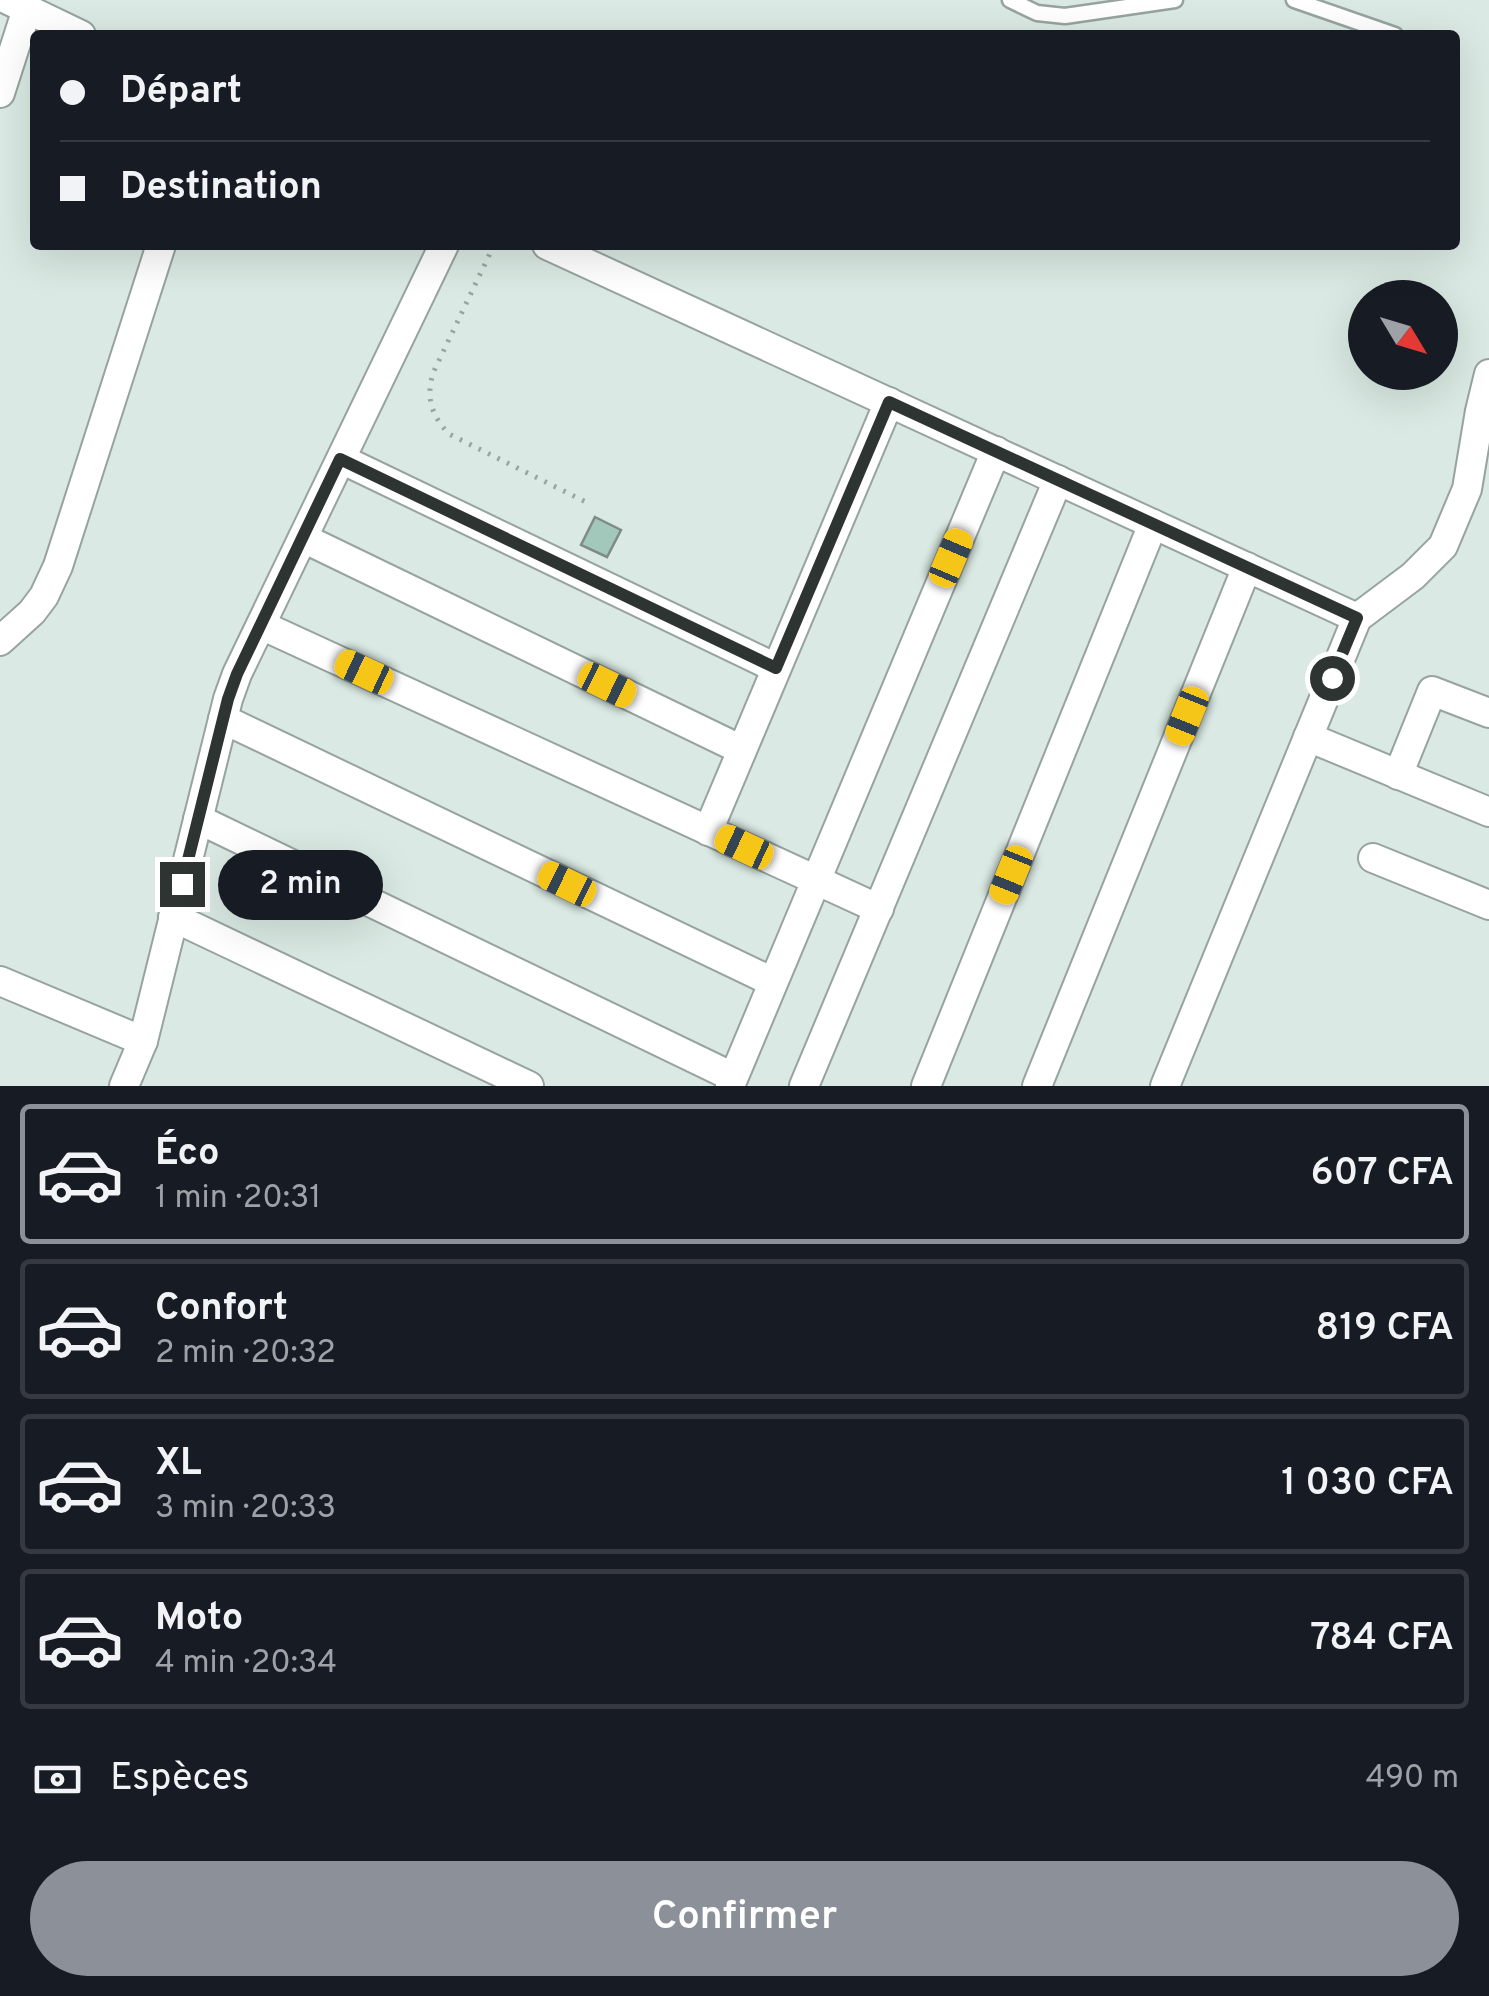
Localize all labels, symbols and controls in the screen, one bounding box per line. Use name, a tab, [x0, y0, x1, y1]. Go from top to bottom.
text: Départ	[120, 68, 242, 117]
text: Destination	[120, 164, 322, 213]
north arrow	[1348, 280, 1458, 390]
map controls	[1348, 280, 1458, 390]
car	[925, 525, 977, 591]
car	[330, 646, 398, 698]
route start	[1310, 656, 1355, 701]
car	[573, 658, 641, 712]
car	[1162, 683, 1212, 749]
car	[710, 821, 778, 873]
car	[986, 842, 1036, 908]
callout: 2 min	[217, 849, 382, 919]
car	[533, 857, 601, 911]
route end	[160, 862, 205, 907]
text: 2 min	[259, 865, 342, 905]
icon: car	[35, 1129, 125, 1219]
text: Éco	[155, 1130, 219, 1179]
text: 607 CFA	[1310, 1150, 1454, 1199]
text: 1 min · 20:31	[155, 1179, 321, 1219]
icon: car	[35, 1284, 125, 1374]
text: Confort	[155, 1285, 288, 1334]
text: 819 CFA	[1316, 1305, 1454, 1354]
text: 2 min · 20:32	[155, 1334, 336, 1374]
icon: car	[35, 1439, 125, 1529]
text: XL	[155, 1440, 202, 1489]
text: 1 030 CFA	[1281, 1460, 1454, 1509]
text: 3 min · 20:33	[155, 1489, 336, 1529]
icon: car	[35, 1594, 125, 1684]
text: Moto	[155, 1595, 243, 1644]
text: 784 CFA	[1310, 1615, 1454, 1664]
text: 4 min · 20:34	[155, 1644, 337, 1684]
icon: cash	[30, 1752, 85, 1807]
text: Espèces	[110, 1755, 250, 1804]
text: 490 m	[1366, 1759, 1459, 1799]
button: Confirmer	[30, 1861, 1459, 1976]

